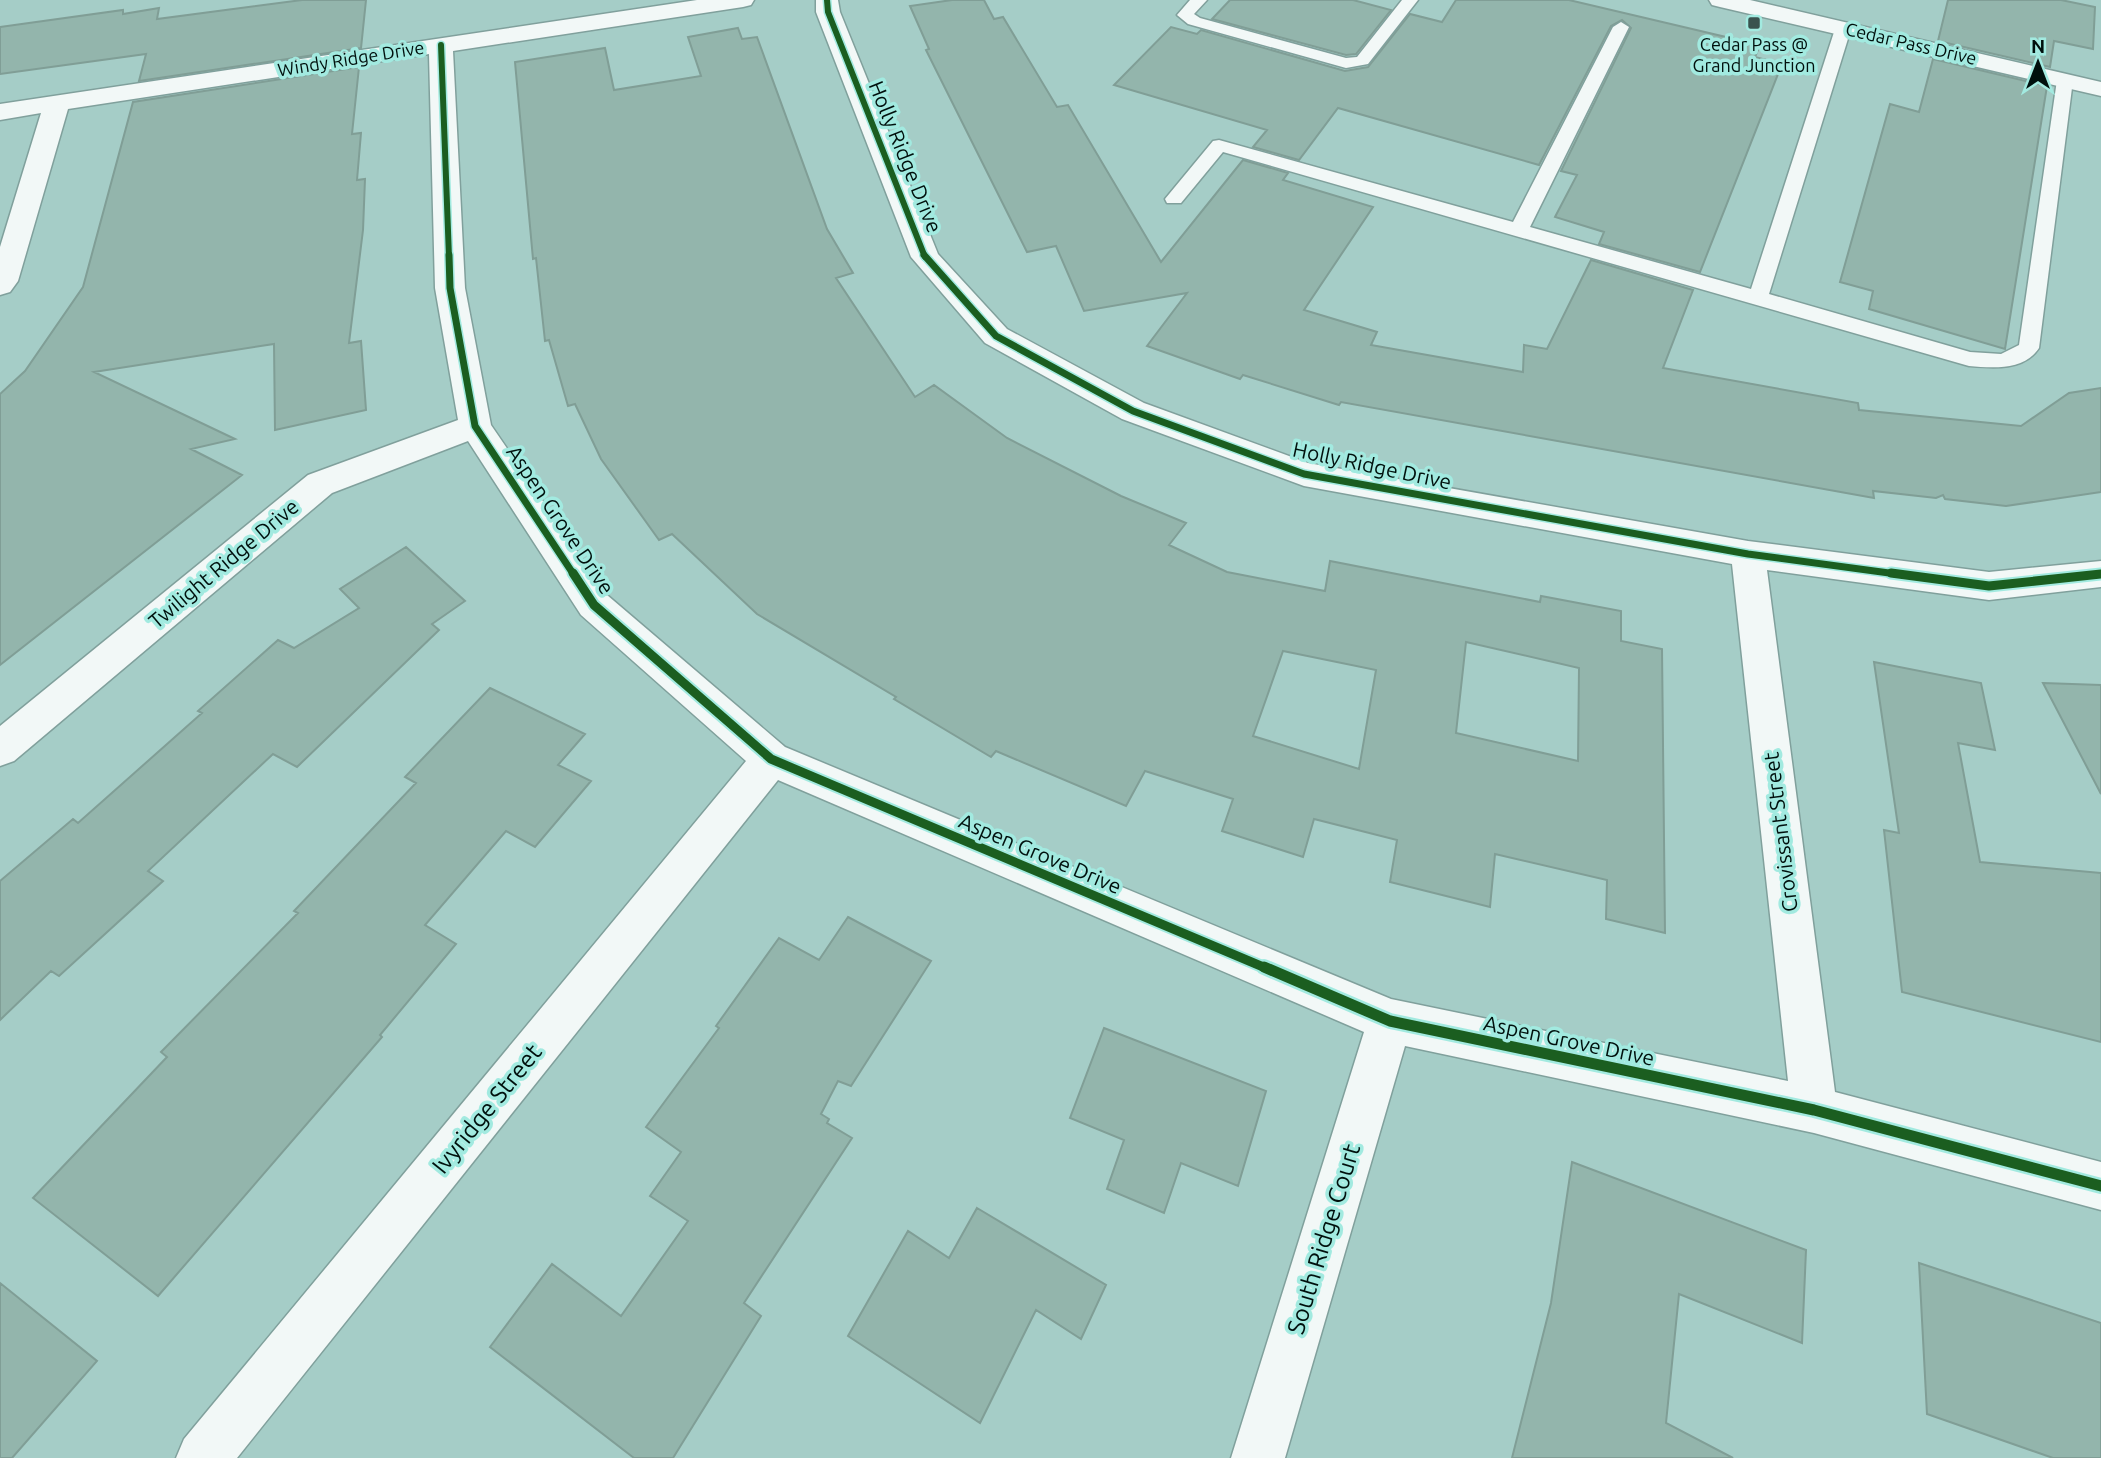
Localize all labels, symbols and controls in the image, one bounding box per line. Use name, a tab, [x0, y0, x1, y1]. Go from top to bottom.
marker: Cedar Pass @ Grand Junction	[1746, 15, 1762, 31]
street label: Cedar Pass Drive	[1844, 18, 1979, 68]
north arrow	[2003, 28, 2073, 98]
place label: Cedar Pass @ Grand Junction	[1693, 34, 1815, 75]
text: N	[2031, 35, 2045, 57]
street label: Windy Ridge Drive	[276, 37, 426, 79]
street label: Holly Ridge Drive	[865, 77, 947, 236]
street label: Holly Ridge Drive	[1291, 437, 1454, 494]
street label: Aspen Grove Drive	[502, 441, 619, 598]
street label: Twilight Ridge Drive	[144, 494, 303, 633]
street label: Crovissant Street	[1758, 751, 1802, 914]
street label: Aspen Grove Drive	[956, 808, 1125, 898]
street label: Aspen Grove Drive	[1482, 1010, 1657, 1070]
street label: Ivyridge Street	[426, 1038, 547, 1179]
street label: South Ridge Court	[1282, 1140, 1365, 1337]

